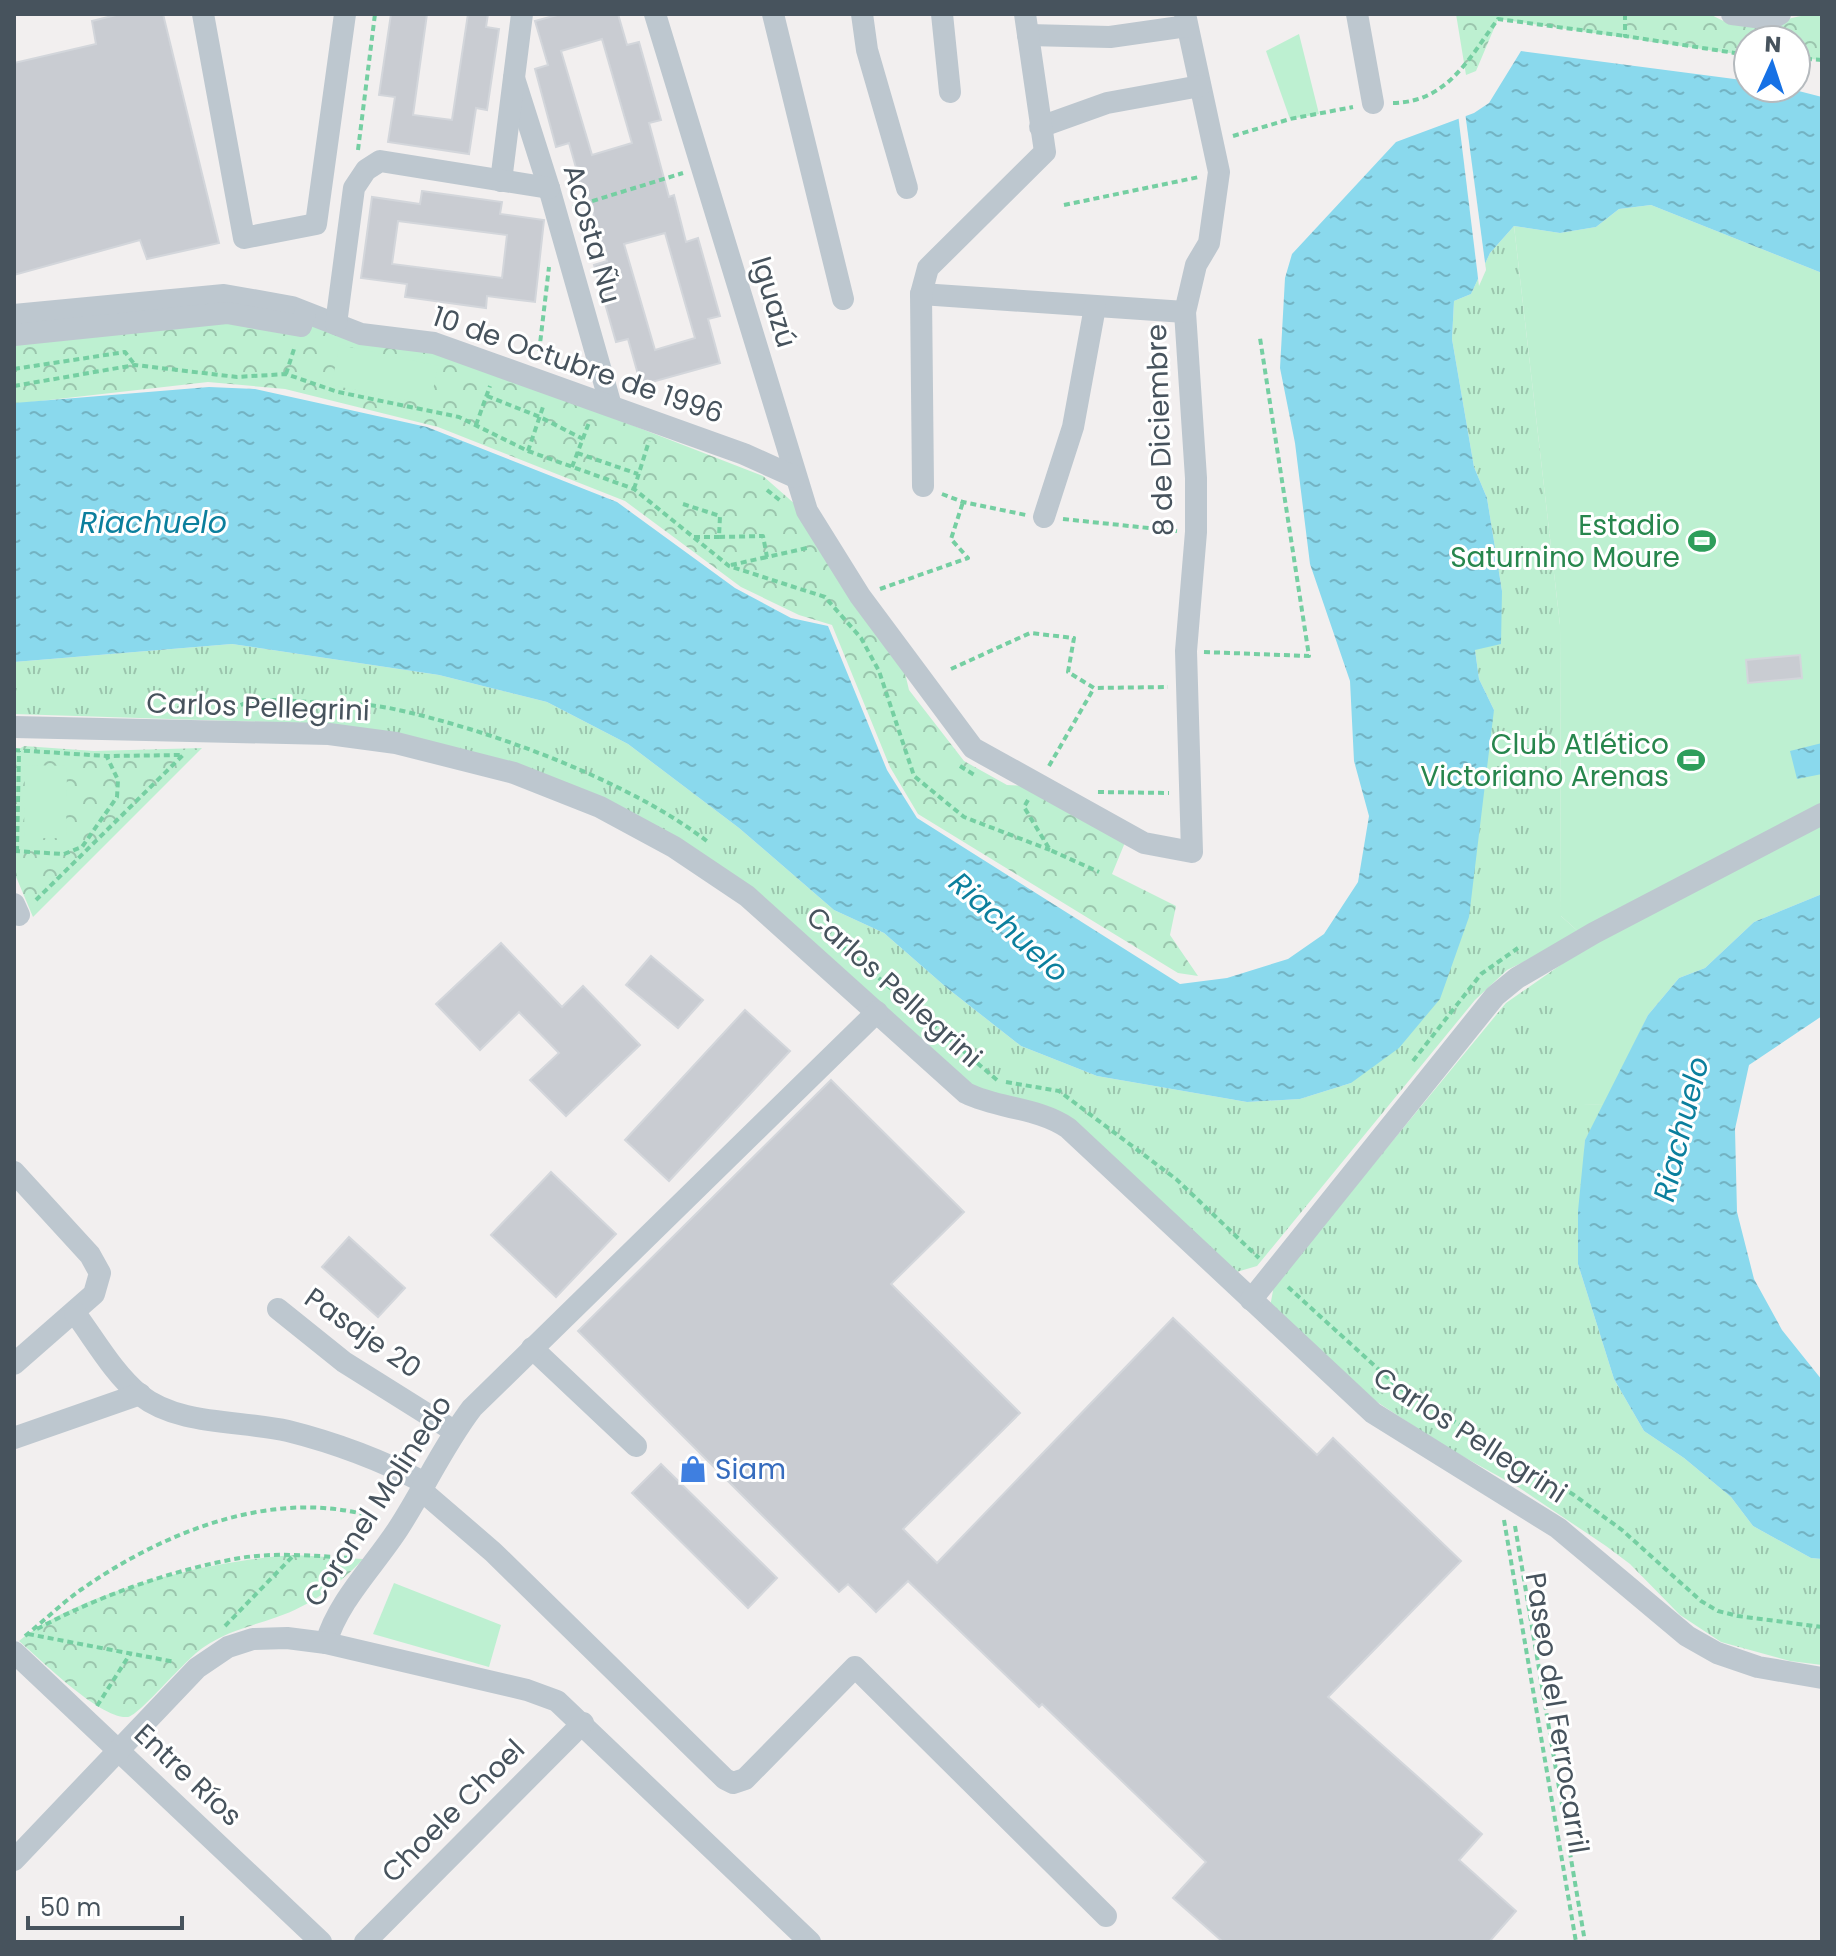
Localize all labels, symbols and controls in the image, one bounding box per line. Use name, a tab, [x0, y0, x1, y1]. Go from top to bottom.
north arrow	[1732, 24, 1812, 104]
text: N	[1764, 29, 1782, 60]
street label: Acosta Ñu	[554, 160, 630, 308]
street label: Iguazú	[742, 252, 806, 352]
street label: 10 de Octubre de 1996	[428, 297, 728, 433]
street label: 8 de Diciembre	[1137, 323, 1183, 537]
water label: Riachuelo	[79, 501, 227, 544]
place label: Estadio Saturnino Moure	[1450, 506, 1680, 577]
sports icon: Estadio Saturnino Moure	[1687, 526, 1717, 556]
street label: Carlos Pellegrini	[146, 684, 370, 730]
place label: Club Atlético Victoriano Arenas	[1420, 725, 1669, 796]
sports icon: Club Atlético Victoriano Arenas	[1676, 745, 1706, 775]
water label: Riachuelo	[940, 862, 1078, 992]
street label: Carlos Pellegrini	[798, 898, 990, 1076]
water label: Riachuelo	[1642, 1052, 1720, 1206]
street label: Pasaje 20	[297, 1279, 429, 1387]
street label: Carlos Pellegrini	[1366, 1358, 1574, 1512]
street label: Coronel Molinedo	[295, 1387, 461, 1615]
place label: Siam	[715, 1450, 786, 1489]
shop icon: Siam	[678, 1454, 708, 1484]
street label: Paseo del Ferrocarril	[1516, 1570, 1598, 1856]
street label: Entre Ríos	[126, 1715, 250, 1835]
street label: Choele Choel	[373, 1731, 533, 1891]
scale bar	[28, 1880, 182, 1930]
text: 50 m	[40, 1891, 101, 1924]

